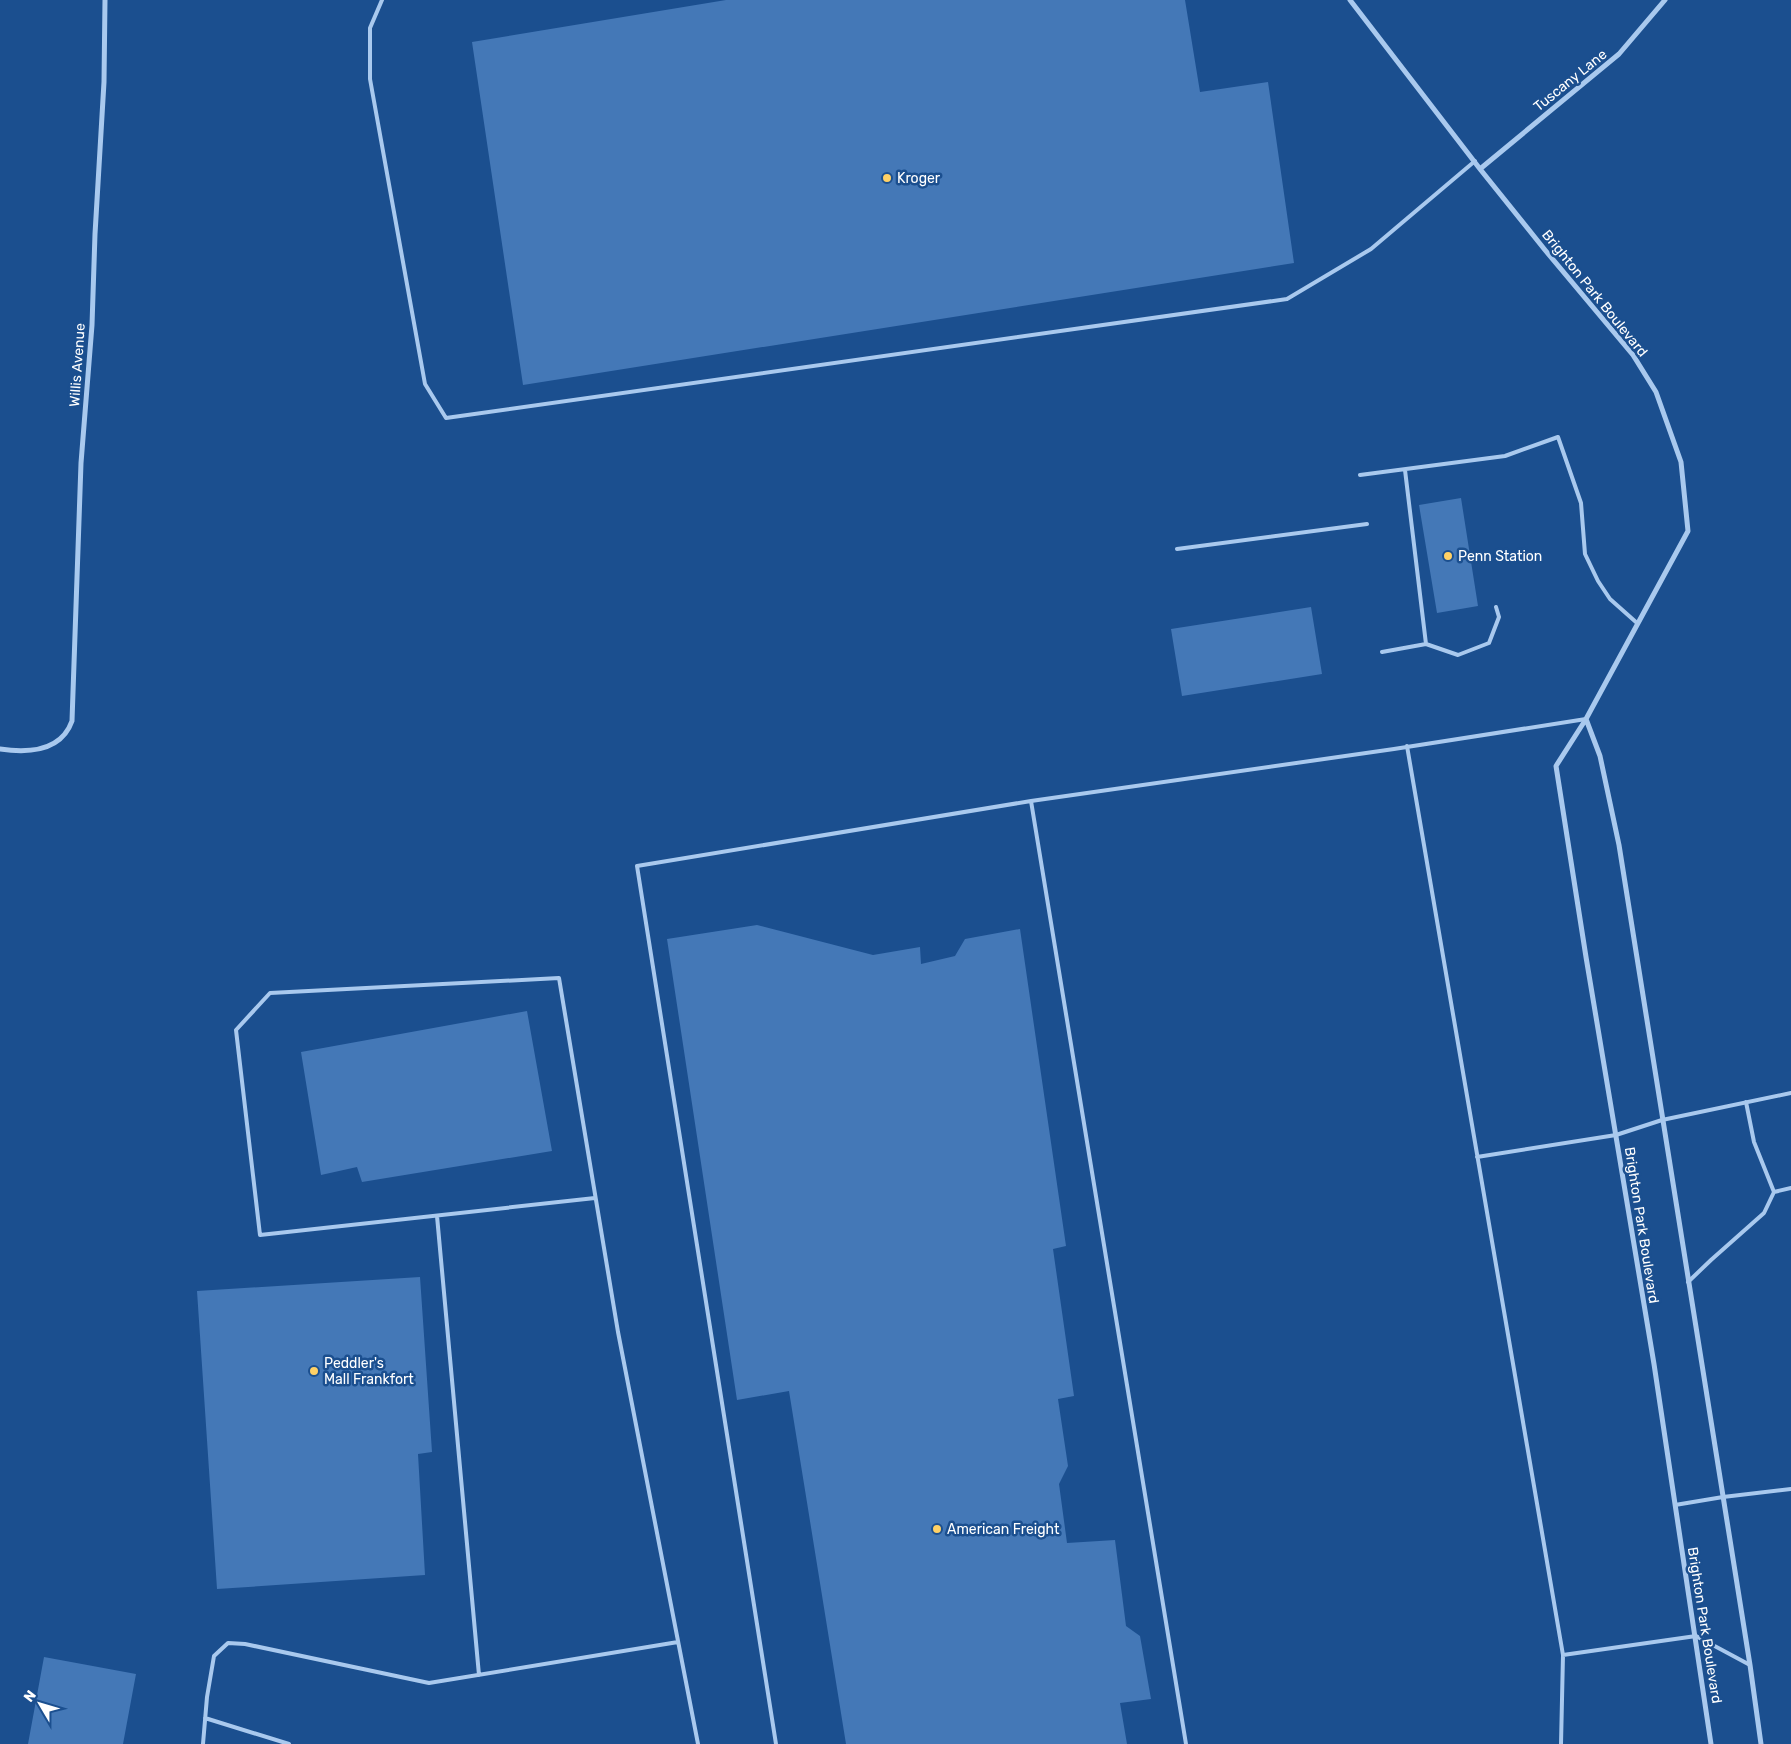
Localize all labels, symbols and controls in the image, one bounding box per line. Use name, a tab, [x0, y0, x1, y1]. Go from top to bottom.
street label: Tuscany Lane	[1530, 46, 1610, 115]
place label: Kroger	[897, 170, 941, 187]
marker: Kroger	[881, 172, 893, 184]
street label: Brighton Park Boulevard	[1538, 226, 1651, 360]
street label: Willis Avenue	[66, 322, 89, 408]
place label: Penn Station	[1458, 548, 1542, 565]
marker: Penn Station	[1442, 550, 1454, 562]
street label: Brighton Park Boulevard	[1621, 1146, 1662, 1305]
place label: Peddler's Mall Frankfort	[324, 1355, 414, 1388]
marker: Peddler's Mall Frankfort	[308, 1365, 320, 1377]
place label: American Freight	[947, 1521, 1060, 1538]
marker: American Freight	[931, 1523, 943, 1535]
street label: Brighton Park Boulevard	[1684, 1546, 1725, 1705]
north arrow	[15, 1679, 65, 1729]
text: N	[20, 1687, 40, 1706]

